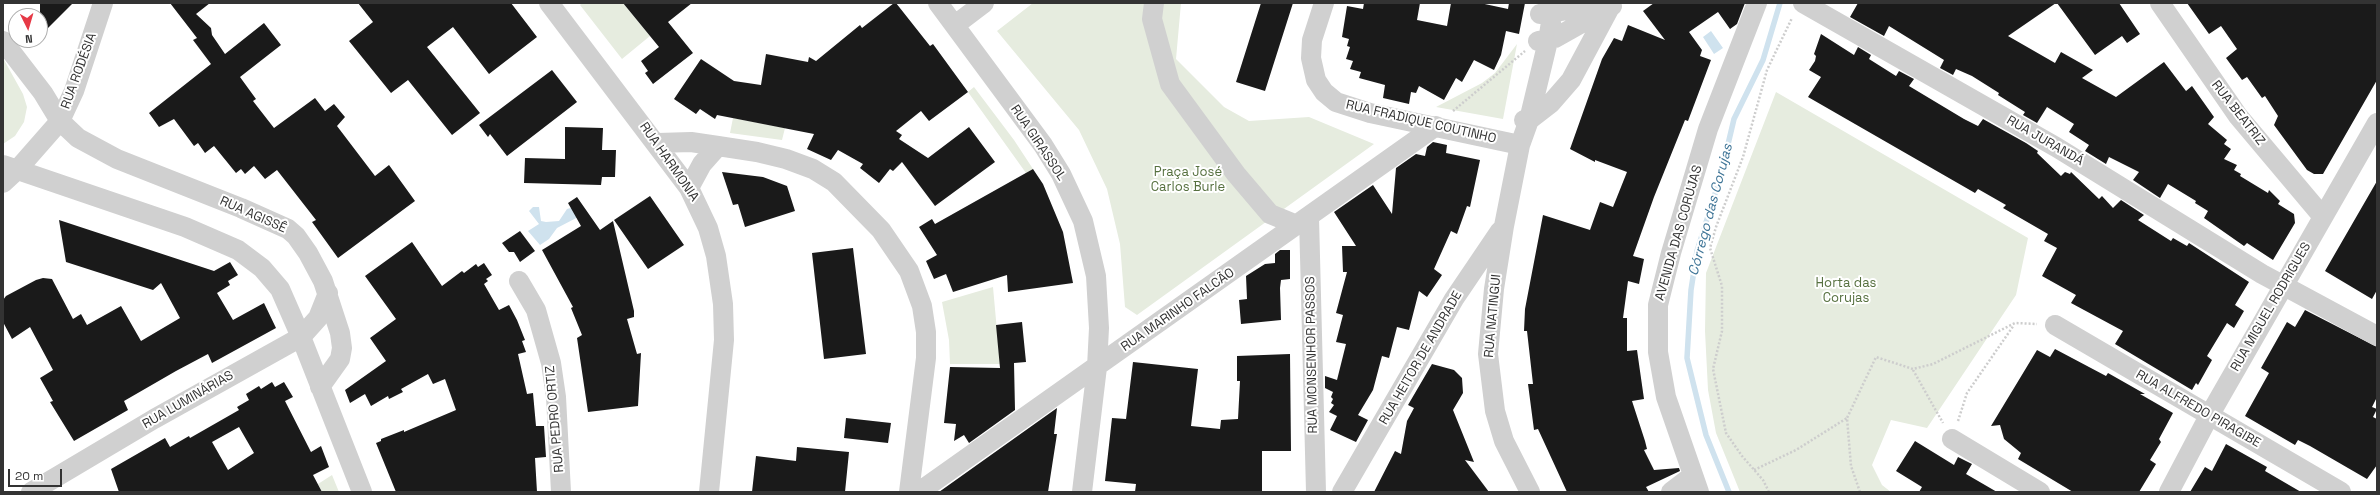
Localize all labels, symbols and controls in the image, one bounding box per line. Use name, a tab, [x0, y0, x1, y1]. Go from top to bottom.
north arrow	[8, 8, 48, 48]
street label: RUA RODÉSIA	[58, 31, 100, 111]
text: N	[25, 32, 33, 46]
street label: RUA BEATRIZ	[2208, 78, 2268, 148]
street label: RUA FRADIQUE COUTINHO	[1344, 97, 1498, 147]
street label: RUA GIRASSOL	[1007, 102, 1069, 184]
street label: RUA JURANDÁ	[2004, 113, 2086, 169]
street label: RUA HARMONIA	[636, 119, 702, 205]
water label: Córrego das Corujas	[1685, 142, 1737, 278]
park label: Praça José Carlos Burle	[1151, 164, 1225, 195]
street label: AVENIDA DAS CORUJAS	[1652, 164, 1706, 302]
street label: RUA AGISSÊ	[217, 193, 289, 237]
street label: RUA MIGUEL RODRIGUES	[2228, 240, 2314, 374]
street label: RUA MARINHO FALCÃO	[1118, 265, 1238, 355]
street label: RUA NATINGUI	[1482, 274, 1504, 358]
park label: Horta das Corujas	[1816, 275, 1876, 306]
street label: RUA MONSENHOR PASSOS	[1303, 276, 1321, 434]
street label: RUA HEITOR DE ANDRADE	[1376, 288, 1466, 428]
street label: RUA PEDRO ORTIZ	[543, 365, 567, 473]
street label: RUA ALFREDO PIRAGIBE	[2133, 367, 2263, 451]
street label: RUA LUMINÁRIAS	[140, 368, 236, 432]
scale bar	[10, 461, 64, 487]
text: 20 m	[15, 468, 43, 484]

